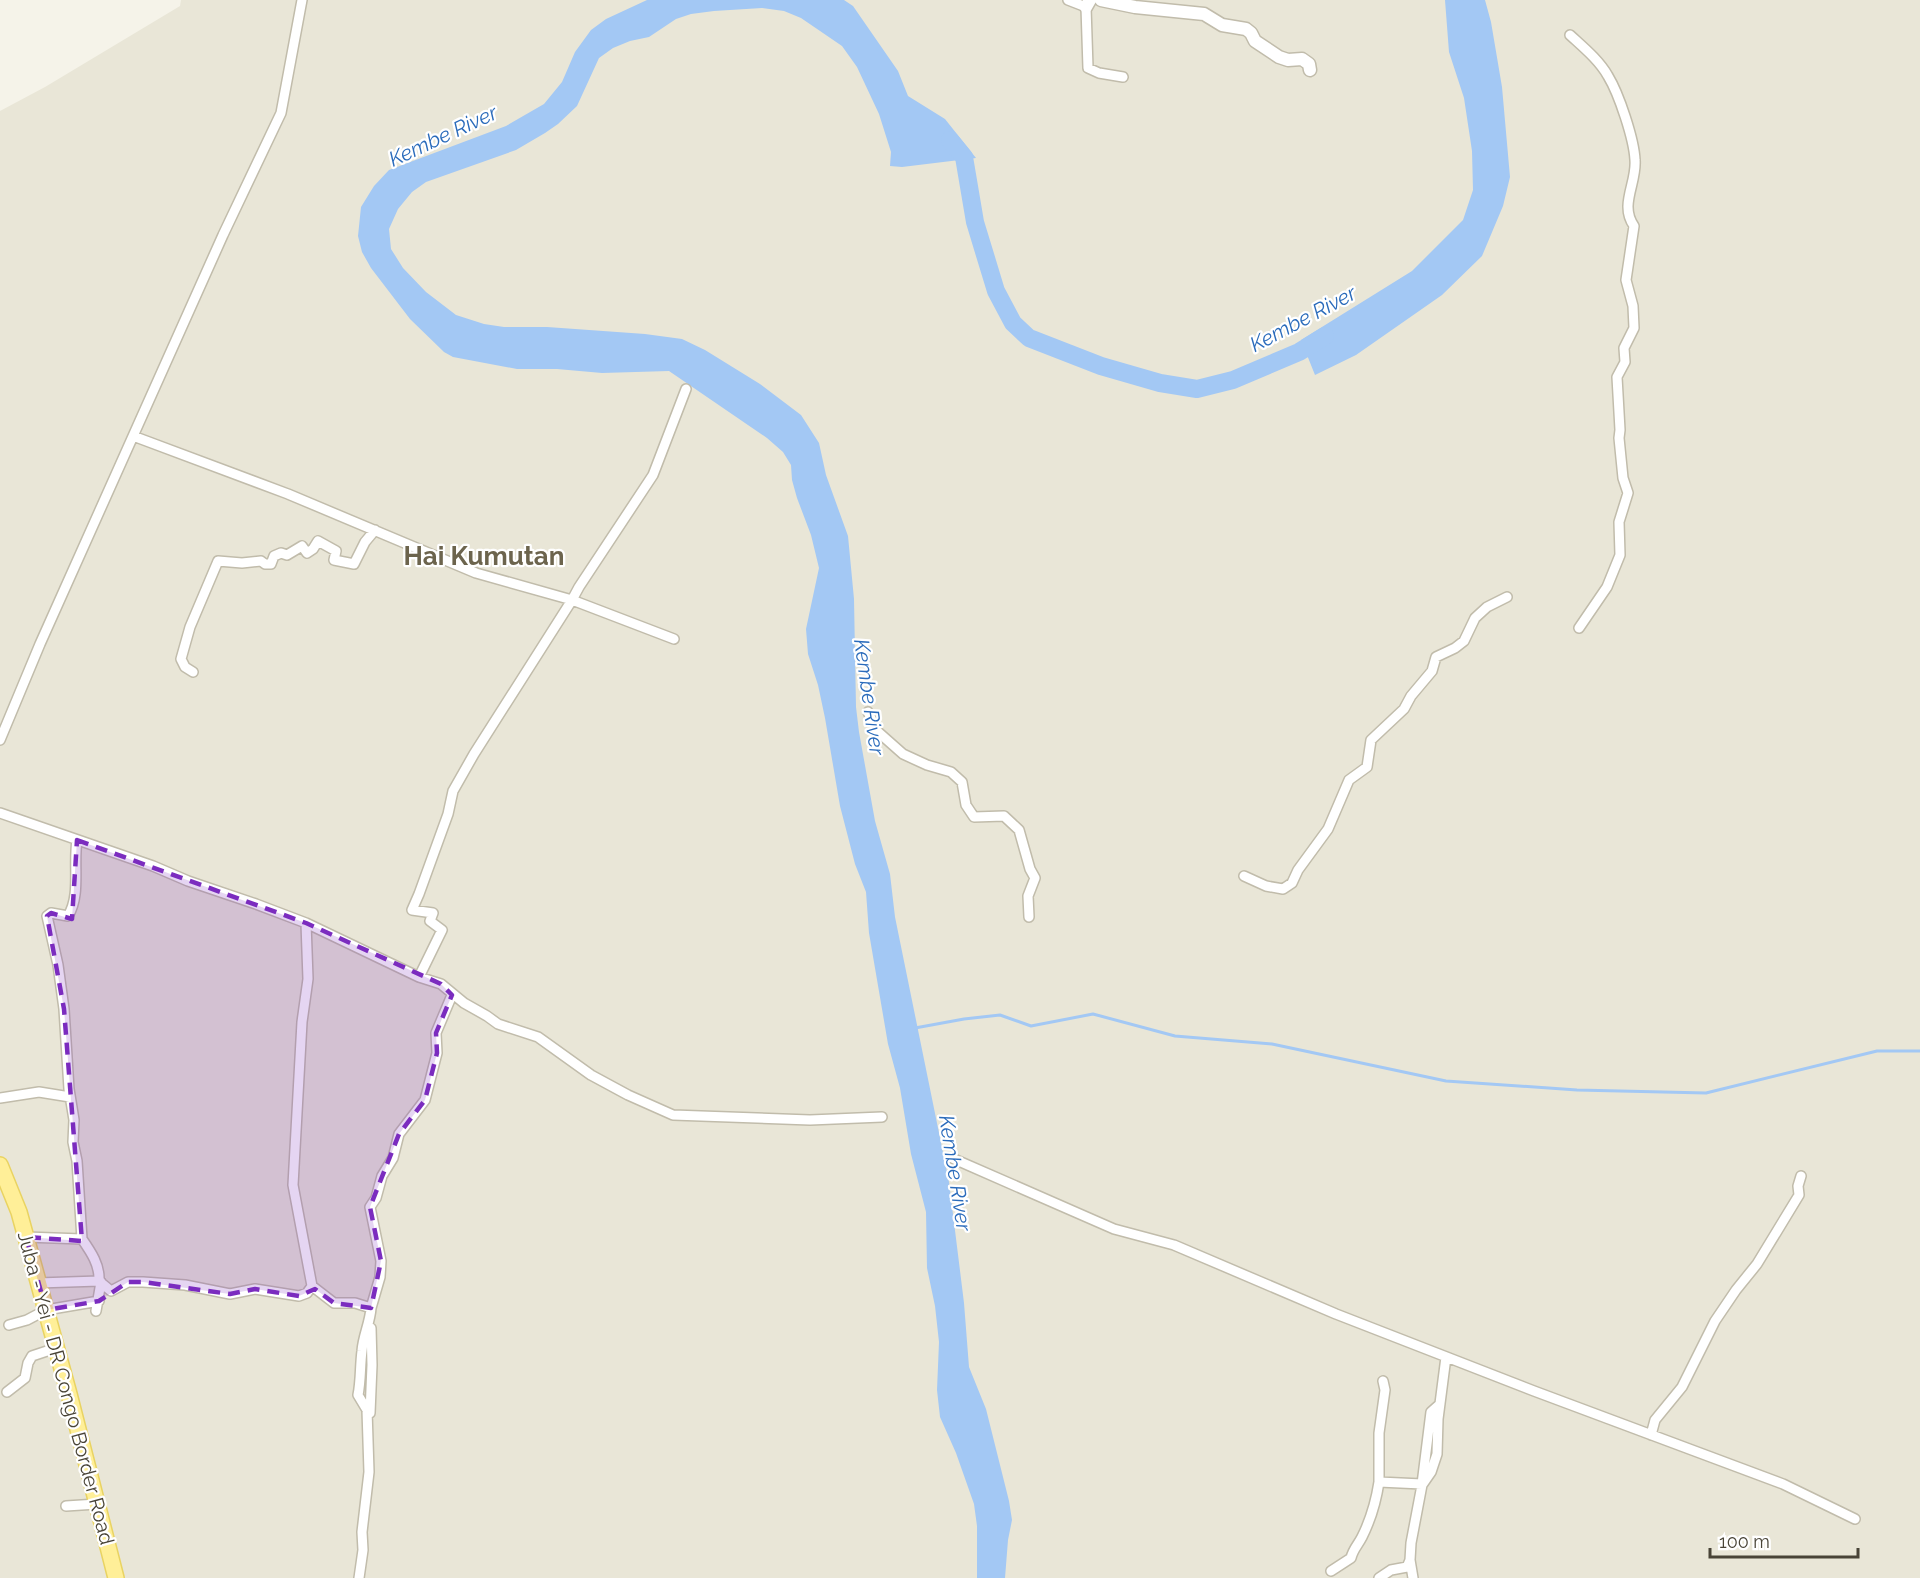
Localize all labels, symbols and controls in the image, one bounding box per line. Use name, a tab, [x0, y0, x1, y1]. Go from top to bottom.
water label: Kembe River	[385, 99, 502, 172]
water label: Kembe River	[1245, 280, 1361, 357]
district label: Hai Kumutan	[404, 541, 564, 571]
water label: Kembe River	[849, 637, 890, 757]
water label: Kembe River	[934, 1113, 977, 1233]
street label: Juba - Yei - DR Congo Border Road	[13, 1229, 119, 1547]
scale bar	[1710, 1521, 1858, 1559]
text: 100 m	[1719, 1531, 1770, 1552]

